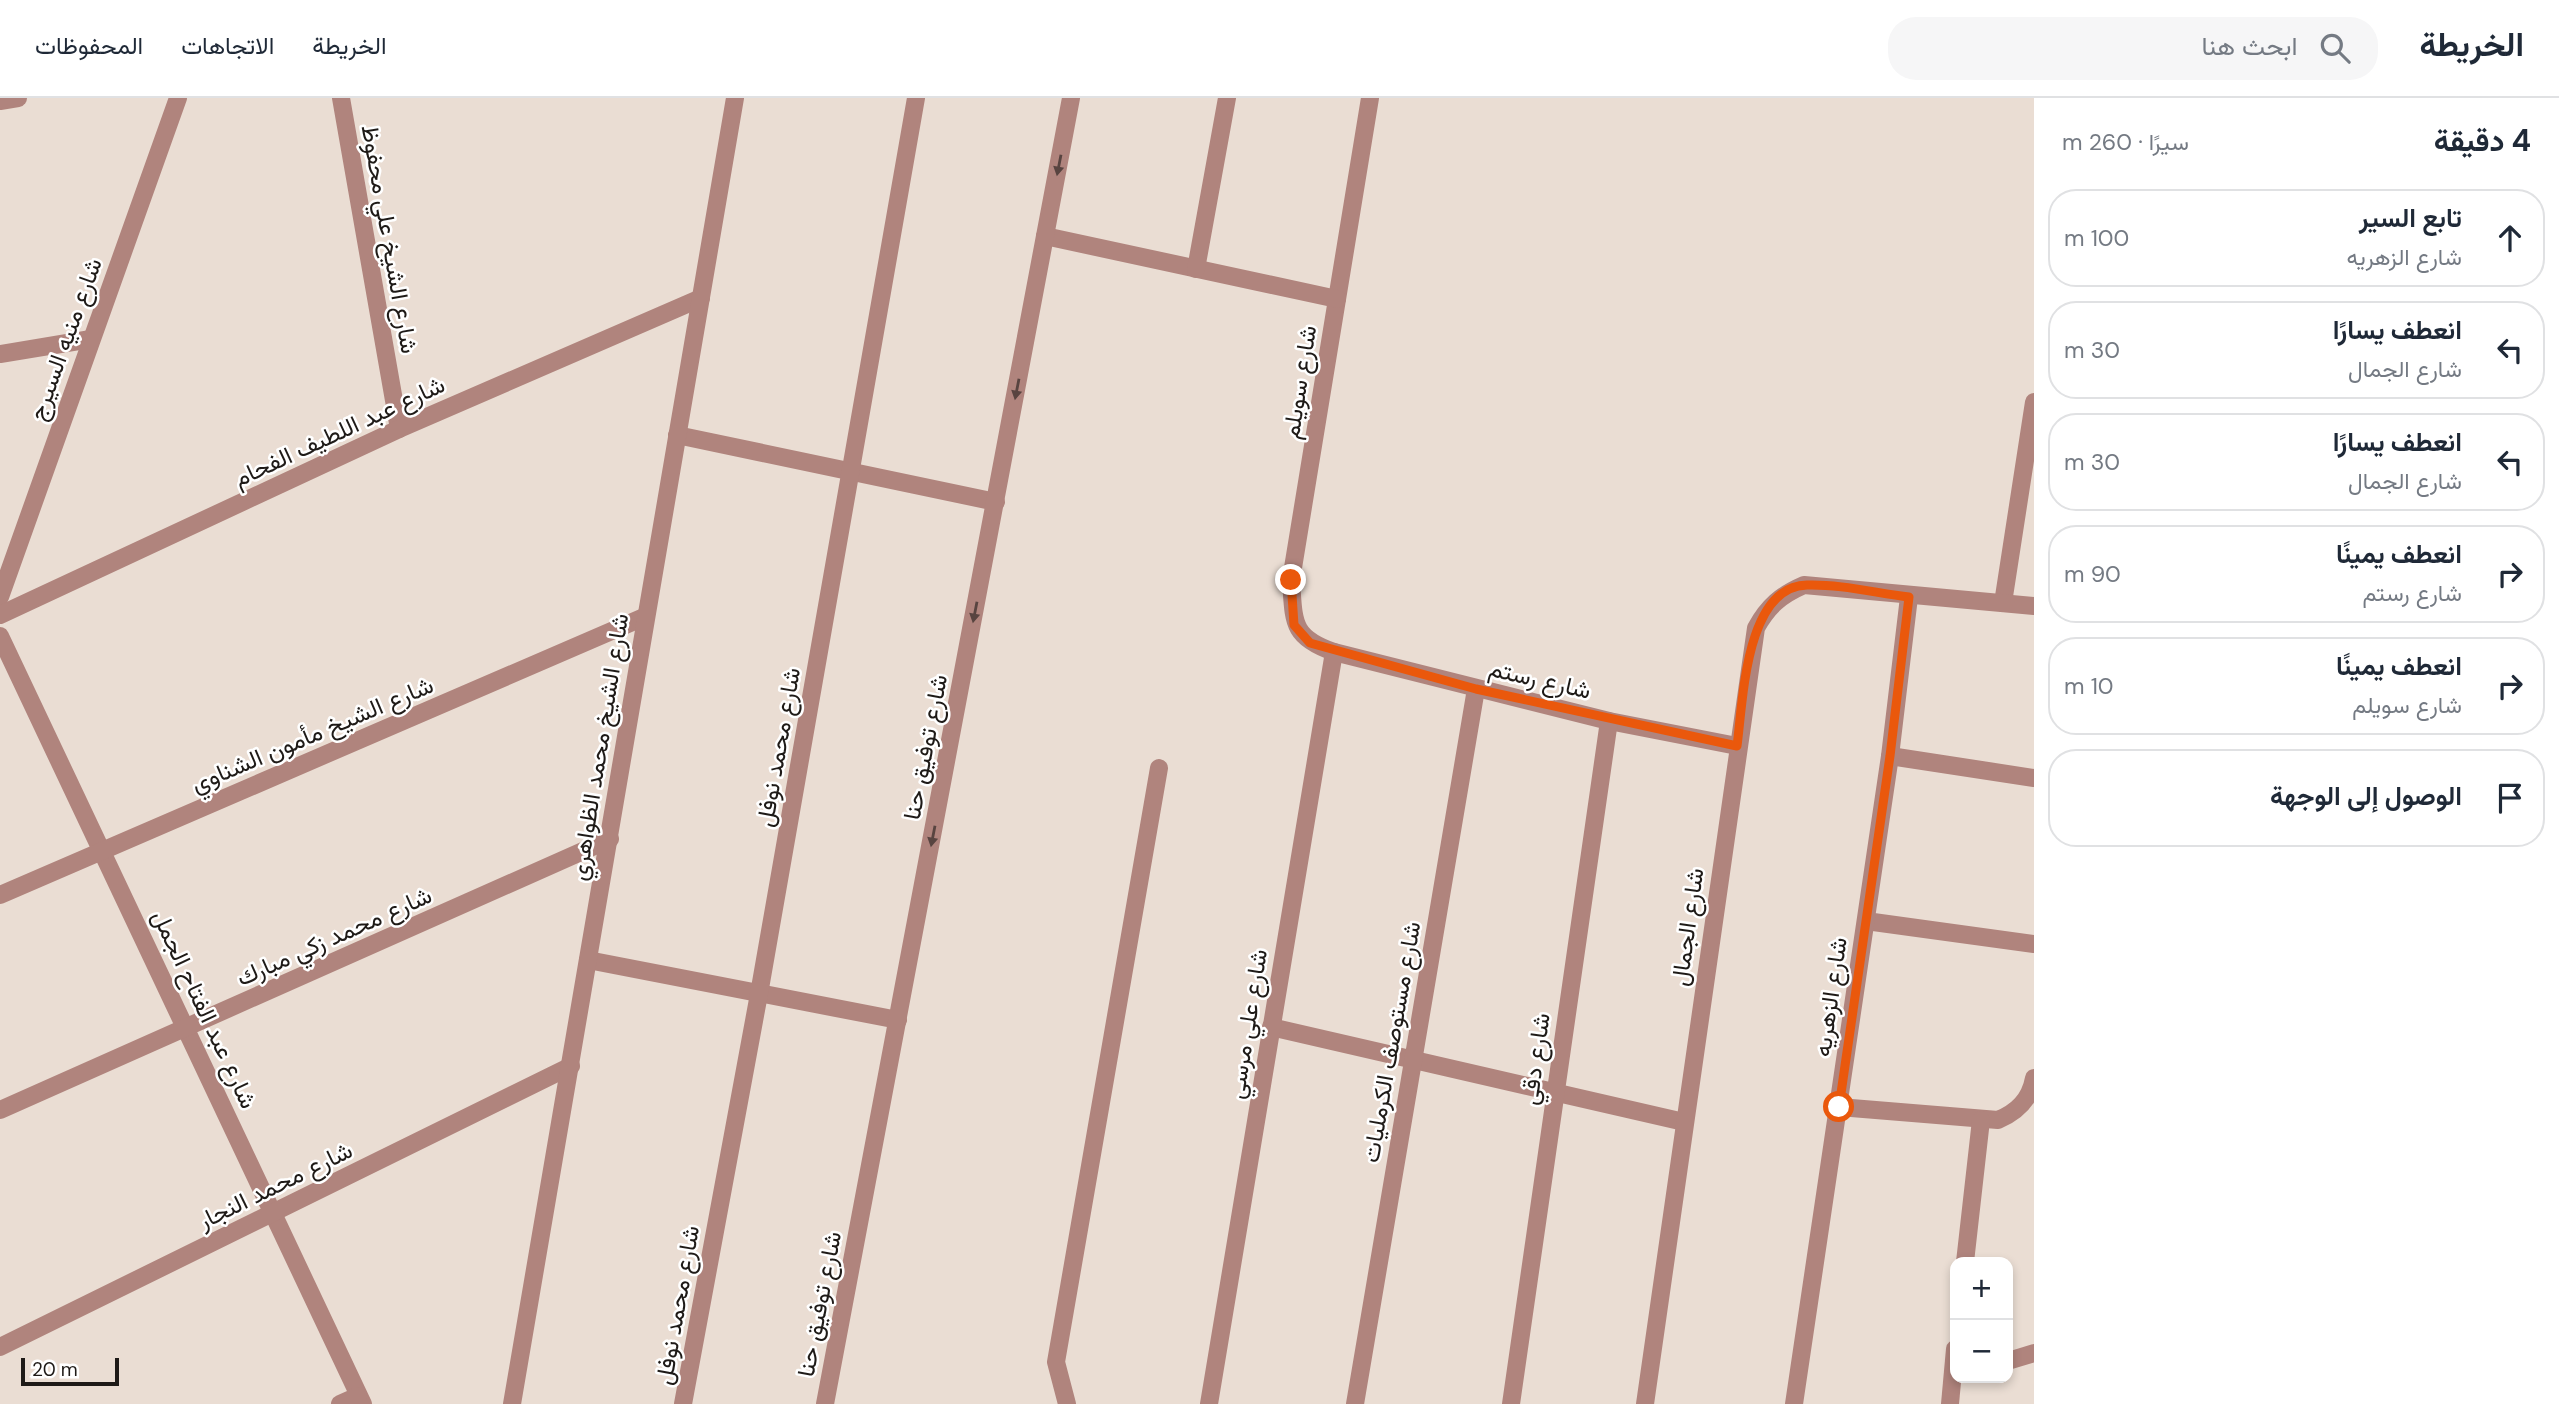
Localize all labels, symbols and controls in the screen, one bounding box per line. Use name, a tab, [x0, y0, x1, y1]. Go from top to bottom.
search box	[1888, 17, 2378, 80]
text: الخريطة	[2420, 23, 2524, 66]
text: ابحث هنا	[2201, 29, 2298, 63]
icon: search	[2316, 29, 2354, 67]
text: المحفوظات	[35, 30, 143, 61]
text: الاتجاهات	[181, 30, 274, 61]
text: الخريطة	[312, 30, 387, 61]
text: 4 دقيقة	[2434, 121, 2531, 160]
street label: شارع الشيخ علي محفوظ	[351, 122, 425, 357]
text: سيرًا · 260 m	[2062, 127, 2189, 157]
one-way arrow	[1053, 154, 1064, 176]
text: تابع السير	[2359, 201, 2462, 235]
icon: ahead	[2491, 219, 2529, 257]
text: 100 m	[2064, 223, 2129, 253]
text: شارع الزهريه	[2347, 242, 2462, 272]
street label: شارع منيه السيرج	[21, 254, 110, 425]
text: انعطف يسارًا	[2333, 313, 2462, 347]
street label: شارع سويلم	[1275, 323, 1324, 441]
icon: left	[2491, 331, 2529, 369]
text: 30 m	[2064, 335, 2120, 365]
text: شارع الجمال	[2348, 354, 2462, 384]
street label: شارع عبد اللطيف الفحام	[228, 368, 450, 494]
one-way arrow	[1011, 378, 1022, 400]
text: انعطف يسارًا	[2333, 425, 2462, 459]
icon: left	[2491, 443, 2529, 481]
text: 30 m	[2064, 447, 2120, 477]
text: شارع الجمال	[2348, 466, 2462, 496]
text: انعطف يمينًا	[2336, 537, 2462, 571]
icon: right	[2491, 555, 2529, 593]
text: 90 m	[2064, 559, 2121, 589]
route end	[1275, 564, 1306, 595]
text: شارع رستم	[2363, 578, 2462, 608]
one-way arrow	[969, 601, 980, 623]
street label: شارع الشيخ محمد الظواهري	[563, 611, 639, 883]
text: انعطف يمينًا	[2336, 649, 2462, 683]
street label: شارع رستم	[1486, 652, 1594, 707]
street label: شارع محمد نوفل	[749, 665, 808, 829]
icon: right	[2491, 667, 2529, 705]
street label: شارع الشيخ مأمون الشناوي	[186, 669, 439, 803]
text: 10 m	[2064, 671, 2114, 701]
street label: شارع توفيق حنا	[896, 672, 955, 823]
text: شارع سويلم	[2352, 690, 2462, 720]
text: الوصول إلى الوجهة	[2270, 779, 2462, 813]
icon: arrive	[2491, 779, 2529, 817]
one-way arrow	[927, 825, 938, 847]
street label: شارع الجمال	[1663, 866, 1712, 988]
street label: شارع محمد زكي مبارك	[232, 879, 438, 997]
street label: شارع عبد الفتاح الجمل	[144, 905, 265, 1114]
street label: شارع مستوصف الكرمليات	[1355, 919, 1428, 1165]
street label: شارع الزهريه	[1806, 935, 1855, 1059]
street label: شارع علي مرسي	[1220, 947, 1278, 1102]
street label: شارع دقي	[1513, 1011, 1561, 1108]
route start	[1823, 1091, 1854, 1122]
street label: شارع محمد النجار	[192, 1134, 358, 1237]
street label: شارع محمد نوفل	[648, 1223, 707, 1387]
street label: شارع توفيق حنا	[790, 1229, 849, 1380]
map controls	[1950, 1257, 2013, 1383]
button: +	[1950, 1257, 2013, 1320]
button: −	[1950, 1320, 2013, 1383]
scale bar	[21, 1355, 119, 1387]
text: 20 m	[32, 1357, 78, 1382]

